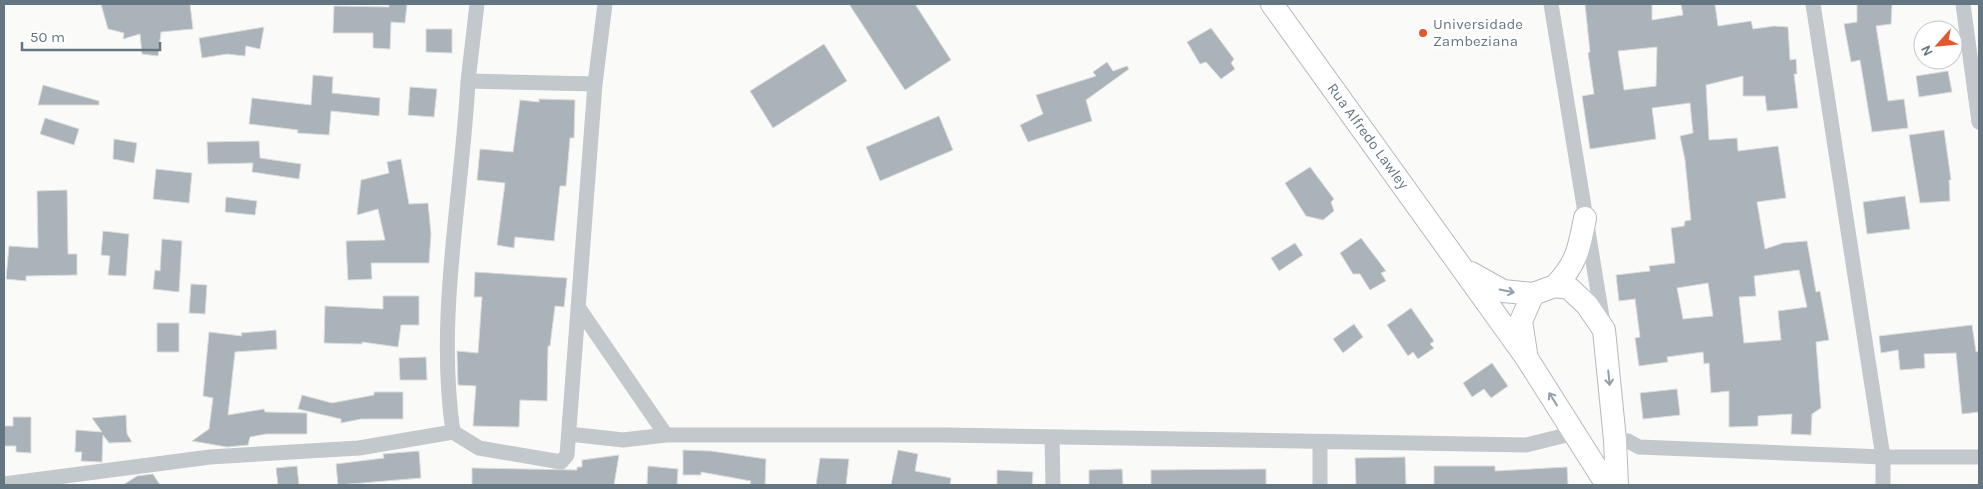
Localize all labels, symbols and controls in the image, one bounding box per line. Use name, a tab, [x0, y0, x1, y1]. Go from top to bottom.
place label: Universidade Zambeziana	[1433, 15, 1523, 50]
scale bar	[22, 20, 160, 52]
north arrow	[1913, 20, 1963, 70]
marker: Universidade Zambeziana	[1417, 27, 1429, 39]
text: 50 m	[30, 28, 65, 46]
text: N	[1917, 42, 1937, 59]
street label: Rua Alfredo Lawley	[1323, 79, 1413, 193]
one-way arrow	[1498, 287, 1514, 296]
one-way arrow	[1604, 370, 1614, 386]
one-way arrow	[1548, 393, 1558, 407]

